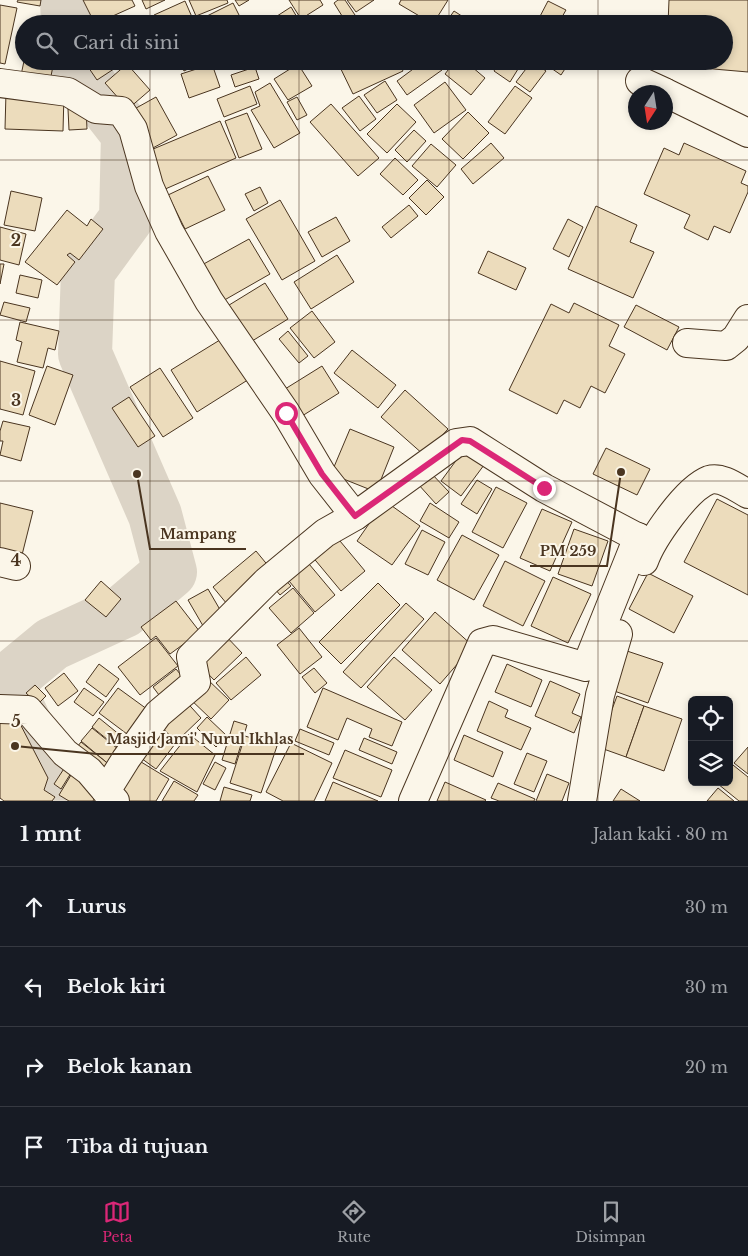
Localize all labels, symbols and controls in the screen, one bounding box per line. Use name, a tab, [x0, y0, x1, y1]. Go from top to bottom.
search box	[15, 15, 733, 70]
icon: search	[33, 29, 61, 57]
text: Cari di sini	[73, 31, 179, 54]
north arrow	[628, 85, 673, 130]
text: 2	[11, 230, 21, 250]
text: 3	[11, 390, 21, 410]
route start	[275, 402, 298, 425]
route end	[533, 477, 556, 500]
callout: Mampang	[150, 520, 246, 549]
text: Mampang	[160, 525, 236, 543]
callout: PM 259	[530, 537, 607, 566]
text: PM 259	[540, 542, 596, 560]
text: 4	[11, 550, 21, 570]
map controls	[688, 696, 733, 786]
button: locate	[688, 696, 733, 741]
text: 5	[11, 711, 21, 731]
callout: Masjid Jami' Nurul Ikhlas	[97, 725, 304, 754]
text: Masjid Jami' Nurul Ikhlas	[106, 730, 294, 748]
button: layers	[688, 741, 733, 786]
text: 1 mnt	[20, 821, 81, 847]
text: Jalan kaki · 80 m	[593, 824, 728, 844]
icon: ahead	[20, 893, 48, 921]
text: Lurus	[67, 895, 126, 918]
text: 30 m	[685, 897, 728, 917]
icon: left	[20, 973, 48, 1001]
text: Belok kiri	[67, 975, 166, 998]
text: 30 m	[685, 977, 728, 997]
icon: right	[20, 1053, 48, 1081]
text: Belok kanan	[67, 1055, 192, 1078]
text: 20 m	[685, 1057, 728, 1077]
icon: arrive	[20, 1133, 48, 1161]
text: Tiba di tujuan	[67, 1135, 208, 1158]
tab: Peta	[102, 1198, 133, 1246]
tab: Rute	[337, 1198, 371, 1246]
tab: Disimpan	[575, 1198, 646, 1246]

